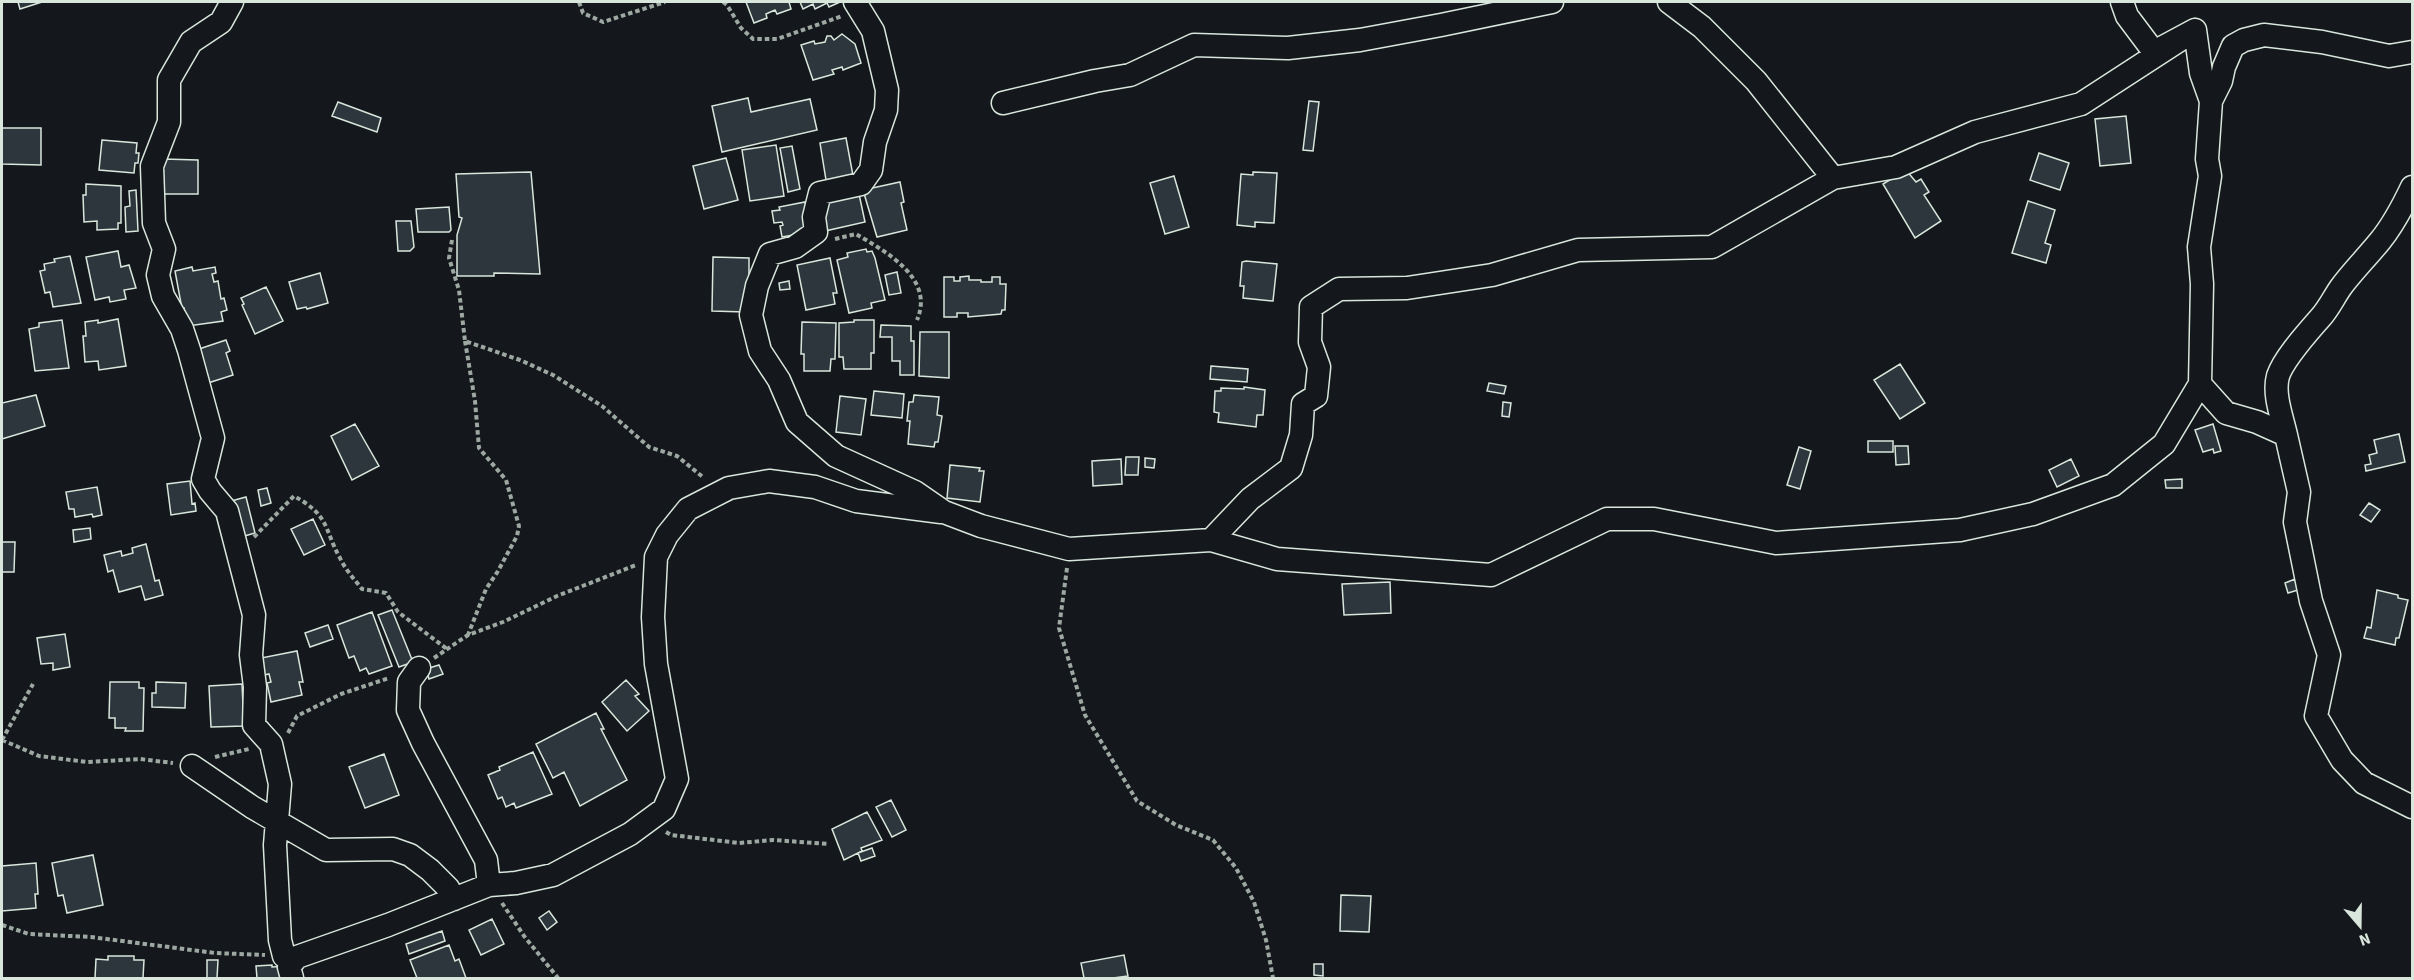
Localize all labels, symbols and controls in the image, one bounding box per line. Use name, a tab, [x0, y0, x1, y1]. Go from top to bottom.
north arrow	[2330, 896, 2390, 956]
text: N	[2356, 927, 2374, 951]

